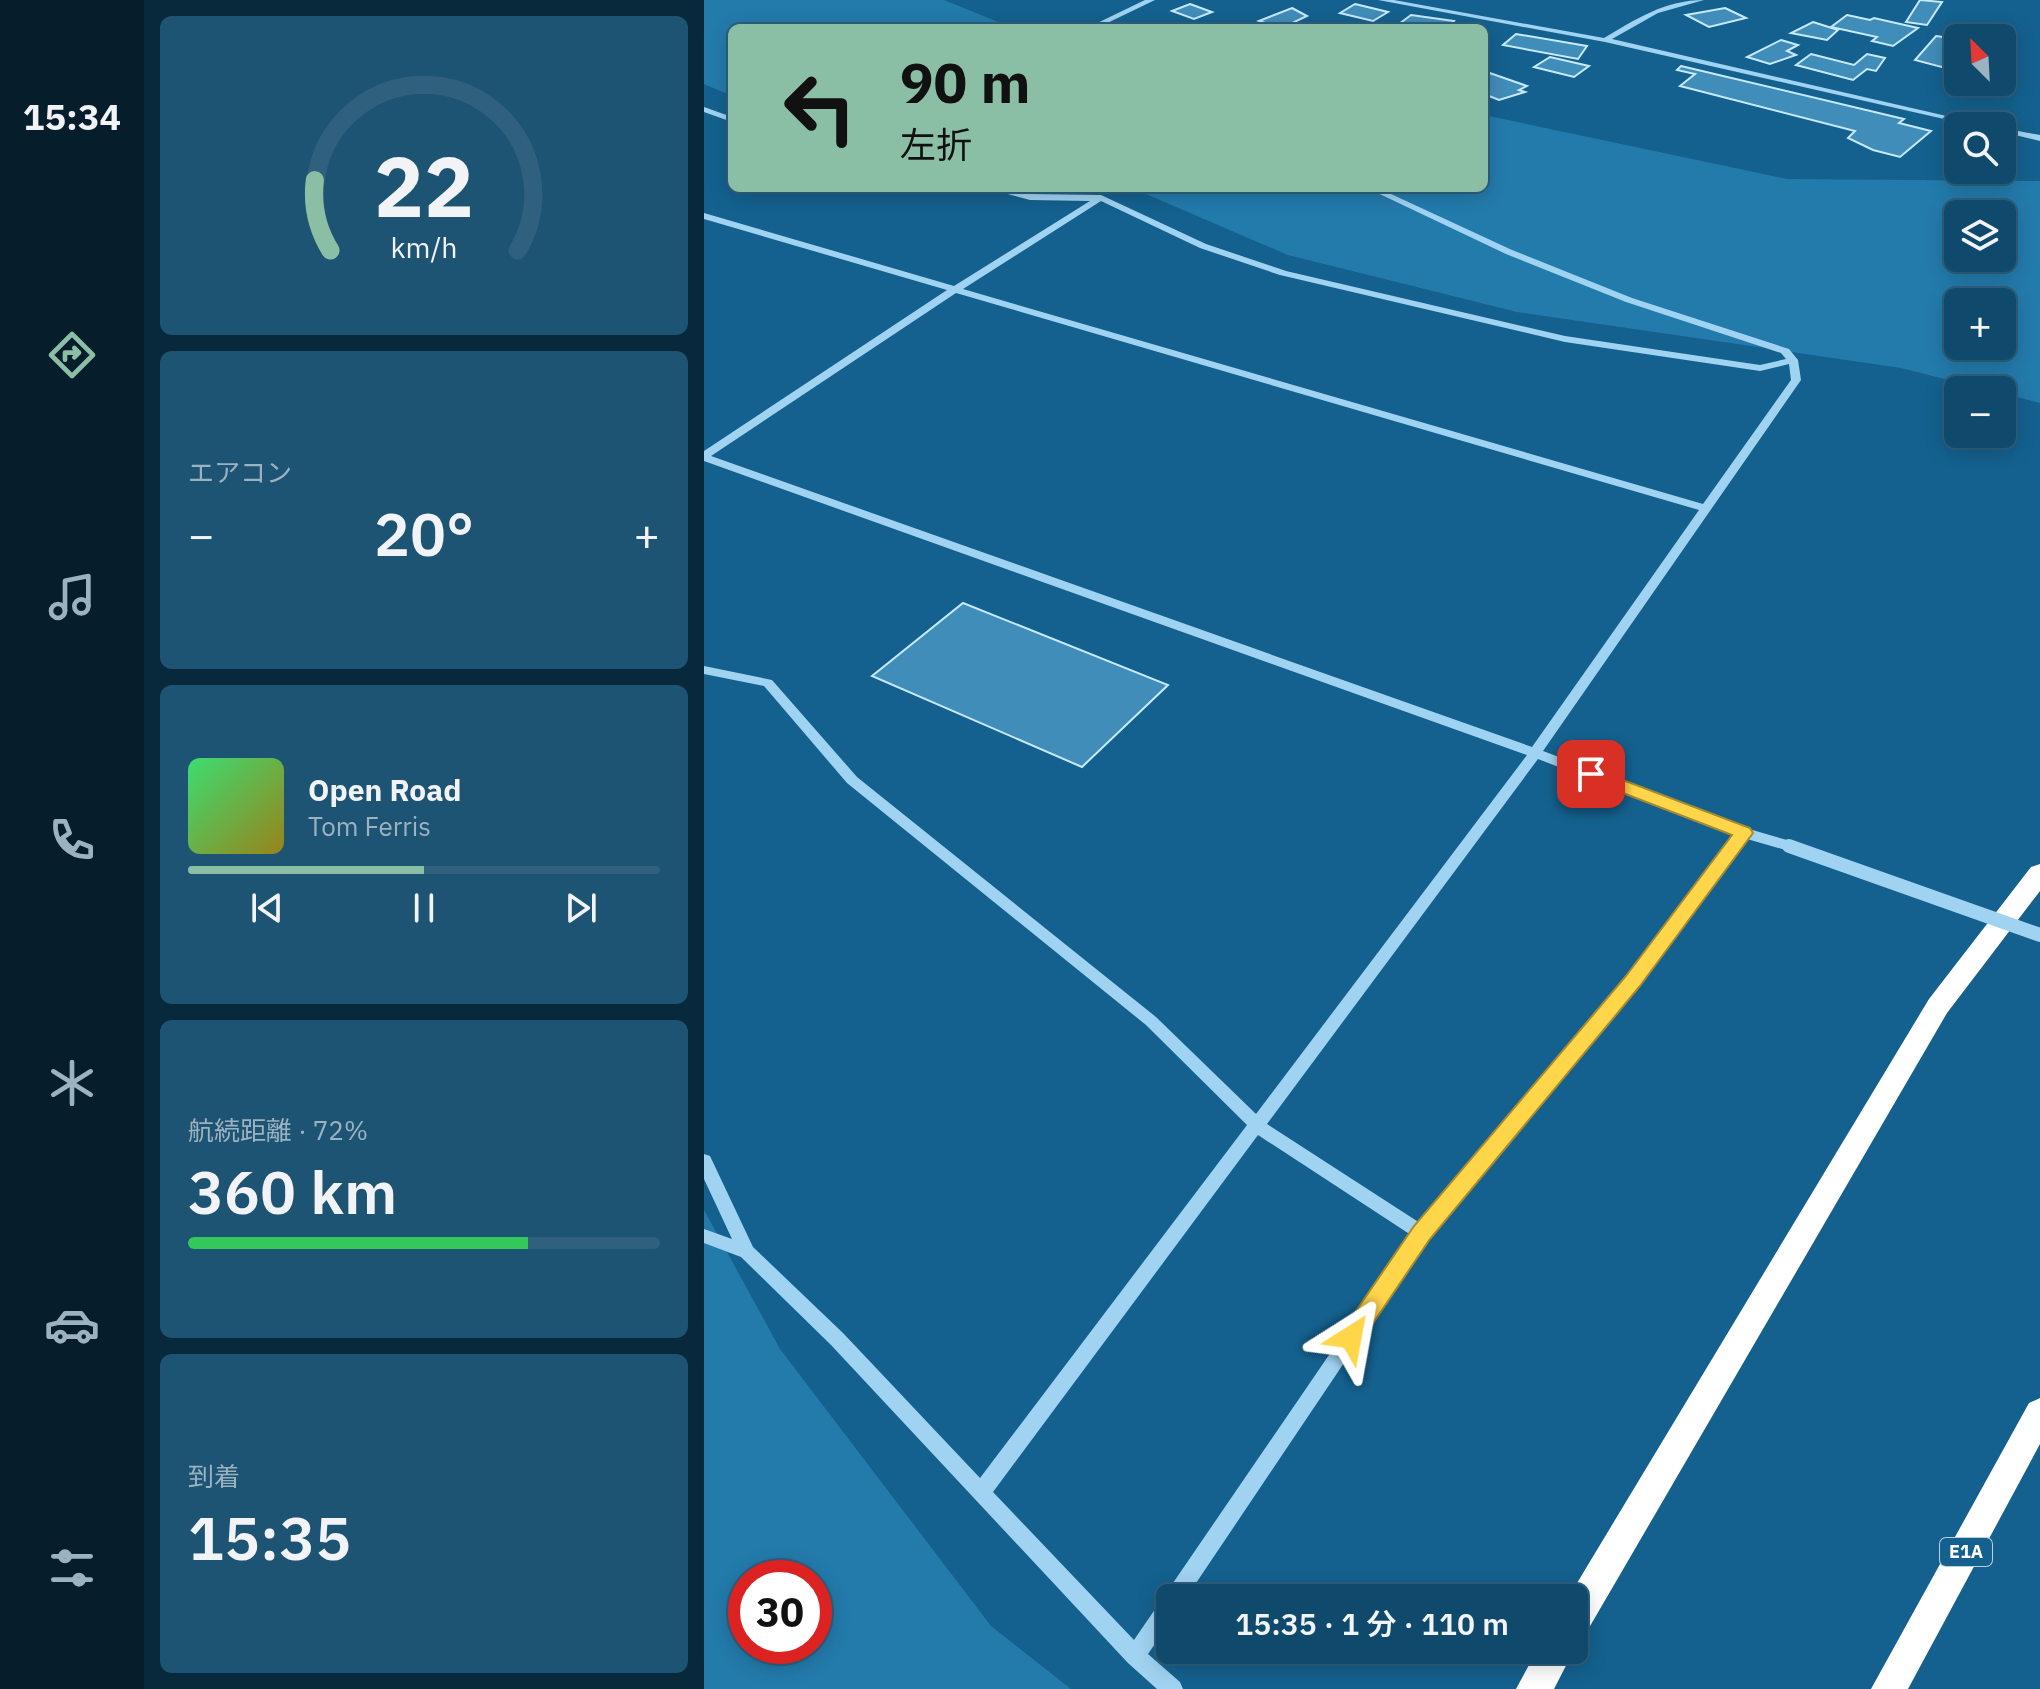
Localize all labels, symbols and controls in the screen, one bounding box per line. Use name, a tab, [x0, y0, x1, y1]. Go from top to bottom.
north arrow	[1944, 24, 2016, 96]
map controls	[1944, 24, 2016, 448]
text: 90 m	[900, 46, 1030, 118]
icon: left	[768, 56, 872, 160]
text: 15:34	[23, 93, 121, 140]
button: search	[1944, 112, 2016, 184]
text: 左折	[900, 121, 972, 168]
text: 22	[374, 132, 474, 240]
button: layers	[1944, 200, 2016, 272]
text: km/h	[390, 229, 458, 266]
button: +	[1944, 288, 2016, 360]
icon: directions	[44, 327, 100, 383]
button: −	[1944, 376, 2016, 448]
text: エアコン	[188, 455, 292, 489]
text: 20°	[374, 494, 474, 573]
text: −	[188, 506, 214, 563]
text: +	[634, 506, 660, 563]
icon: music	[44, 569, 100, 625]
pin	[1557, 740, 1625, 808]
icon: arrive	[1569, 752, 1613, 796]
text: Open Road	[308, 770, 461, 809]
text: Tom Ferris	[308, 809, 431, 843]
icon: phone	[44, 812, 100, 868]
icon: previous	[245, 886, 289, 930]
icon: pause	[402, 886, 446, 930]
icon: next	[559, 886, 603, 930]
icon: climate	[44, 1055, 100, 1111]
text: 航続距離 · 72%	[188, 1113, 368, 1147]
text: 360 km	[188, 1152, 397, 1231]
position arrow	[1309, 1295, 1393, 1379]
icon: car	[44, 1297, 100, 1353]
text: 到着	[188, 1459, 240, 1493]
text: 15:35	[188, 1498, 351, 1577]
road number: E1A	[1940, 1538, 1992, 1566]
icon: filters	[44, 1540, 100, 1596]
speed limit sign: 30	[728, 1560, 832, 1664]
text: 15:35 · 1 分 · 110 m	[1235, 1604, 1509, 1643]

